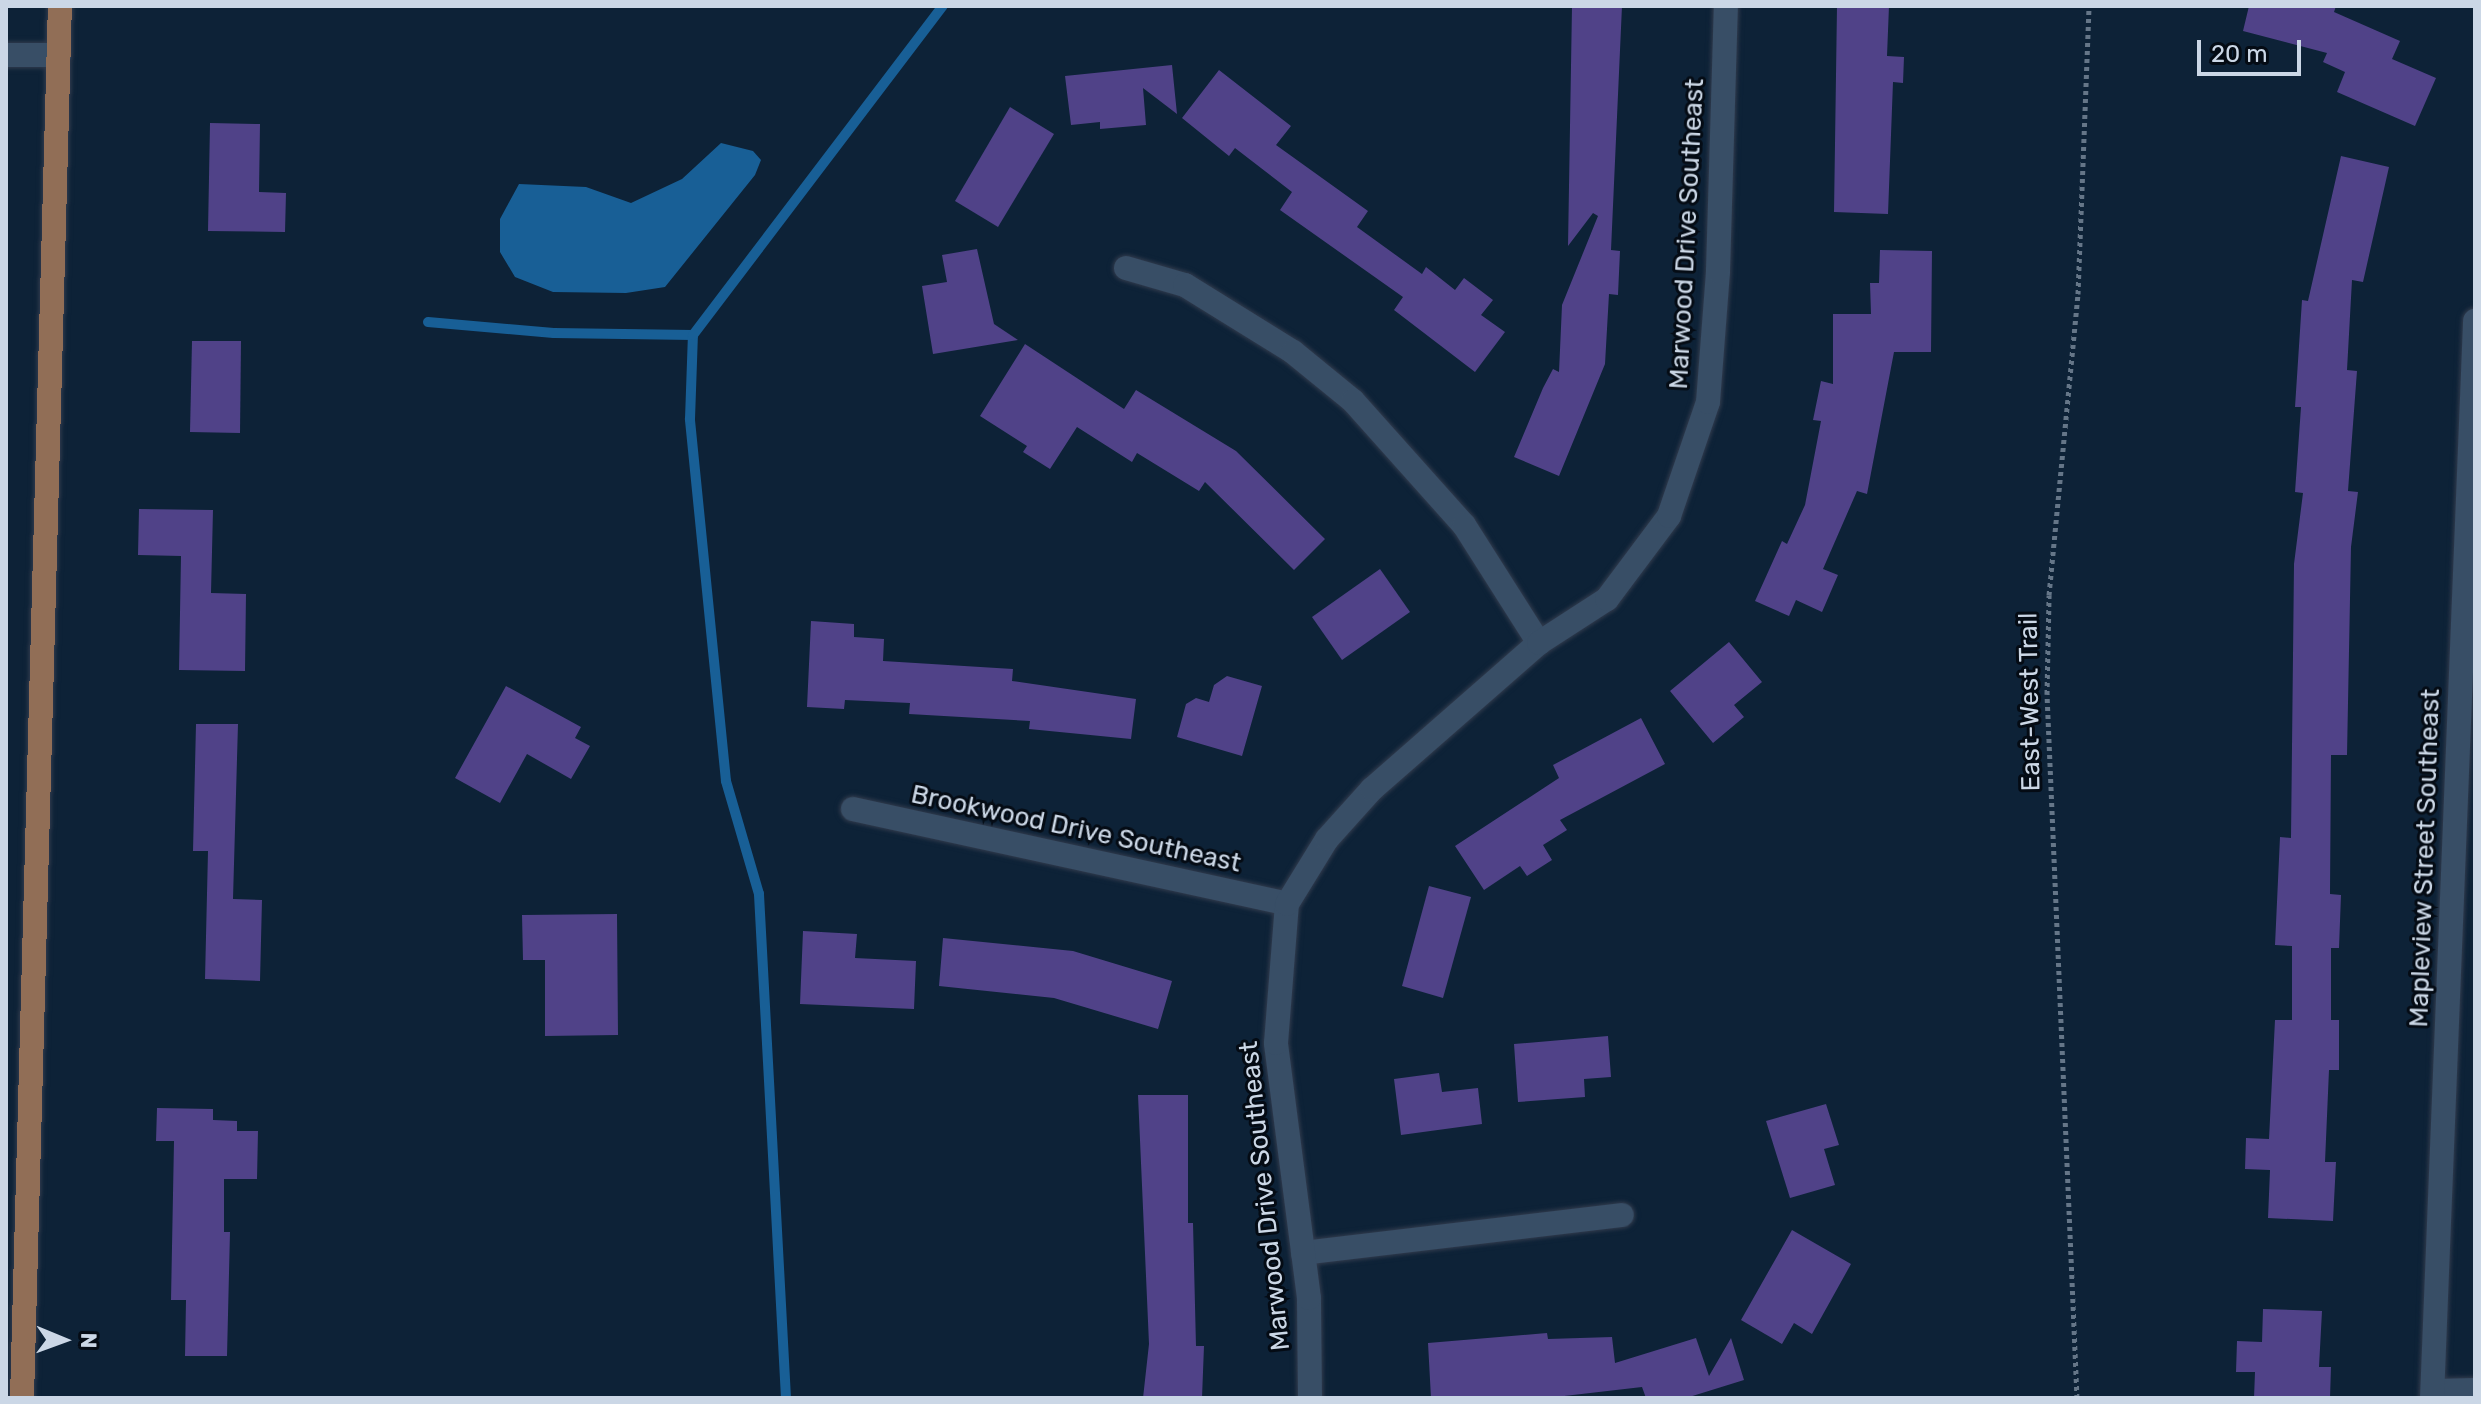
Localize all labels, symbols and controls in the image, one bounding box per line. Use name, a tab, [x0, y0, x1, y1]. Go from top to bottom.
scale bar	[2201, 24, 2305, 74]
text: 20 m	[2211, 40, 2268, 68]
street label: Marwood Drive Southeast	[1663, 78, 1711, 390]
street label: East-West Trail	[2013, 612, 2047, 792]
street label: Mapleview Street Southeast	[2403, 688, 2447, 1028]
street label: Brookwood Drive Southeast	[908, 779, 1244, 879]
street label: Marwood Drive Southeast	[1233, 1040, 1297, 1352]
north arrow	[24, 1300, 104, 1380]
text: N	[75, 1332, 102, 1349]

